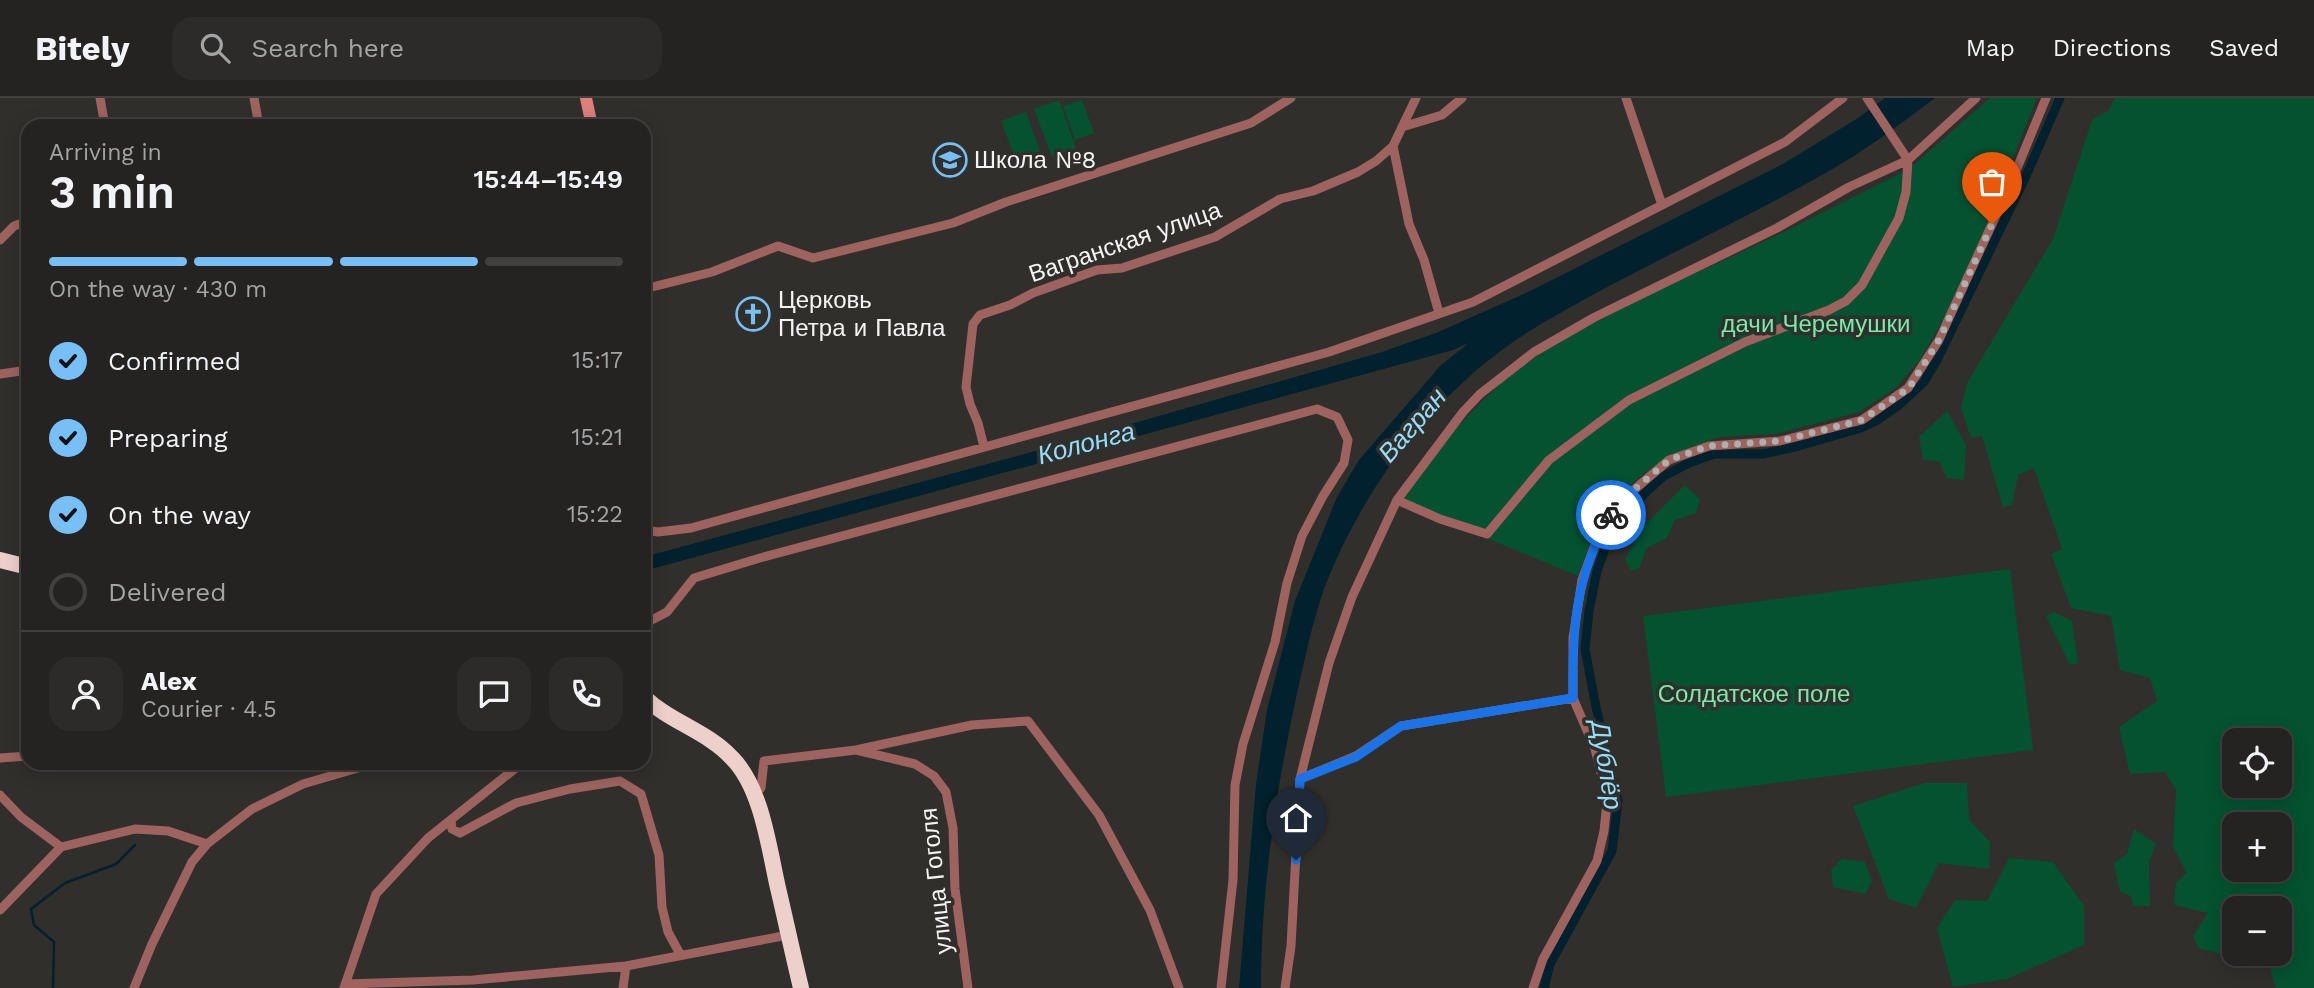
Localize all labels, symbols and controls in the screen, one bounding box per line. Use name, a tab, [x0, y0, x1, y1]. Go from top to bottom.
search box	[172, 17, 662, 80]
text: Bitely	[35, 29, 130, 68]
icon: search	[196, 29, 234, 67]
text: Search here	[252, 33, 404, 63]
text: Map	[1966, 34, 2015, 62]
text: Directions	[2053, 34, 2171, 62]
text: Saved	[2209, 34, 2279, 62]
text: Arriving in	[49, 139, 162, 166]
school or university icon: Школа №8	[931, 141, 969, 179]
place label: Школа №8	[974, 146, 1096, 174]
pin	[1962, 152, 2022, 224]
icon: bag	[1973, 163, 2011, 201]
text: 15:44–15:49	[473, 164, 623, 194]
text: 3 min	[49, 165, 175, 219]
street label: Вагранская улица	[1025, 196, 1225, 288]
text: On the way · 430 m	[49, 276, 267, 303]
place label: Церковь Петра и Павла	[778, 286, 946, 342]
church icon: Церковь Петра и Павла	[734, 295, 772, 333]
park label: дачи Черемушки	[1722, 310, 1910, 338]
icon: check	[49, 342, 87, 380]
text: Confirmed	[108, 346, 241, 376]
text: 15:17	[572, 347, 623, 374]
water label: Вагран	[1372, 382, 1452, 468]
water label: Колонга	[1034, 416, 1138, 470]
icon: check	[49, 419, 87, 457]
text: Preparing	[108, 423, 228, 453]
text: 15:21	[571, 424, 623, 451]
courier	[1576, 480, 1646, 550]
icon: check	[49, 496, 87, 534]
icon: bike	[1592, 496, 1630, 534]
text: On the way	[108, 500, 251, 530]
text: 15:22	[567, 501, 623, 528]
text: Delivered	[108, 577, 227, 607]
button: person	[49, 657, 123, 731]
button: chat	[457, 657, 531, 731]
button: phone	[549, 657, 623, 731]
text: Alex	[141, 666, 197, 696]
park label: Солдатское поле	[1658, 680, 1850, 708]
text: Courier · 4.5	[141, 696, 277, 723]
water label: Дублёр	[1585, 715, 1629, 812]
map controls	[2222, 728, 2292, 966]
button: locate	[2222, 728, 2292, 798]
pin	[1266, 788, 1326, 860]
icon: home	[1277, 799, 1315, 837]
street label: улица Гоголя	[914, 806, 958, 956]
button: +	[2222, 812, 2292, 882]
button: −	[2222, 896, 2292, 966]

